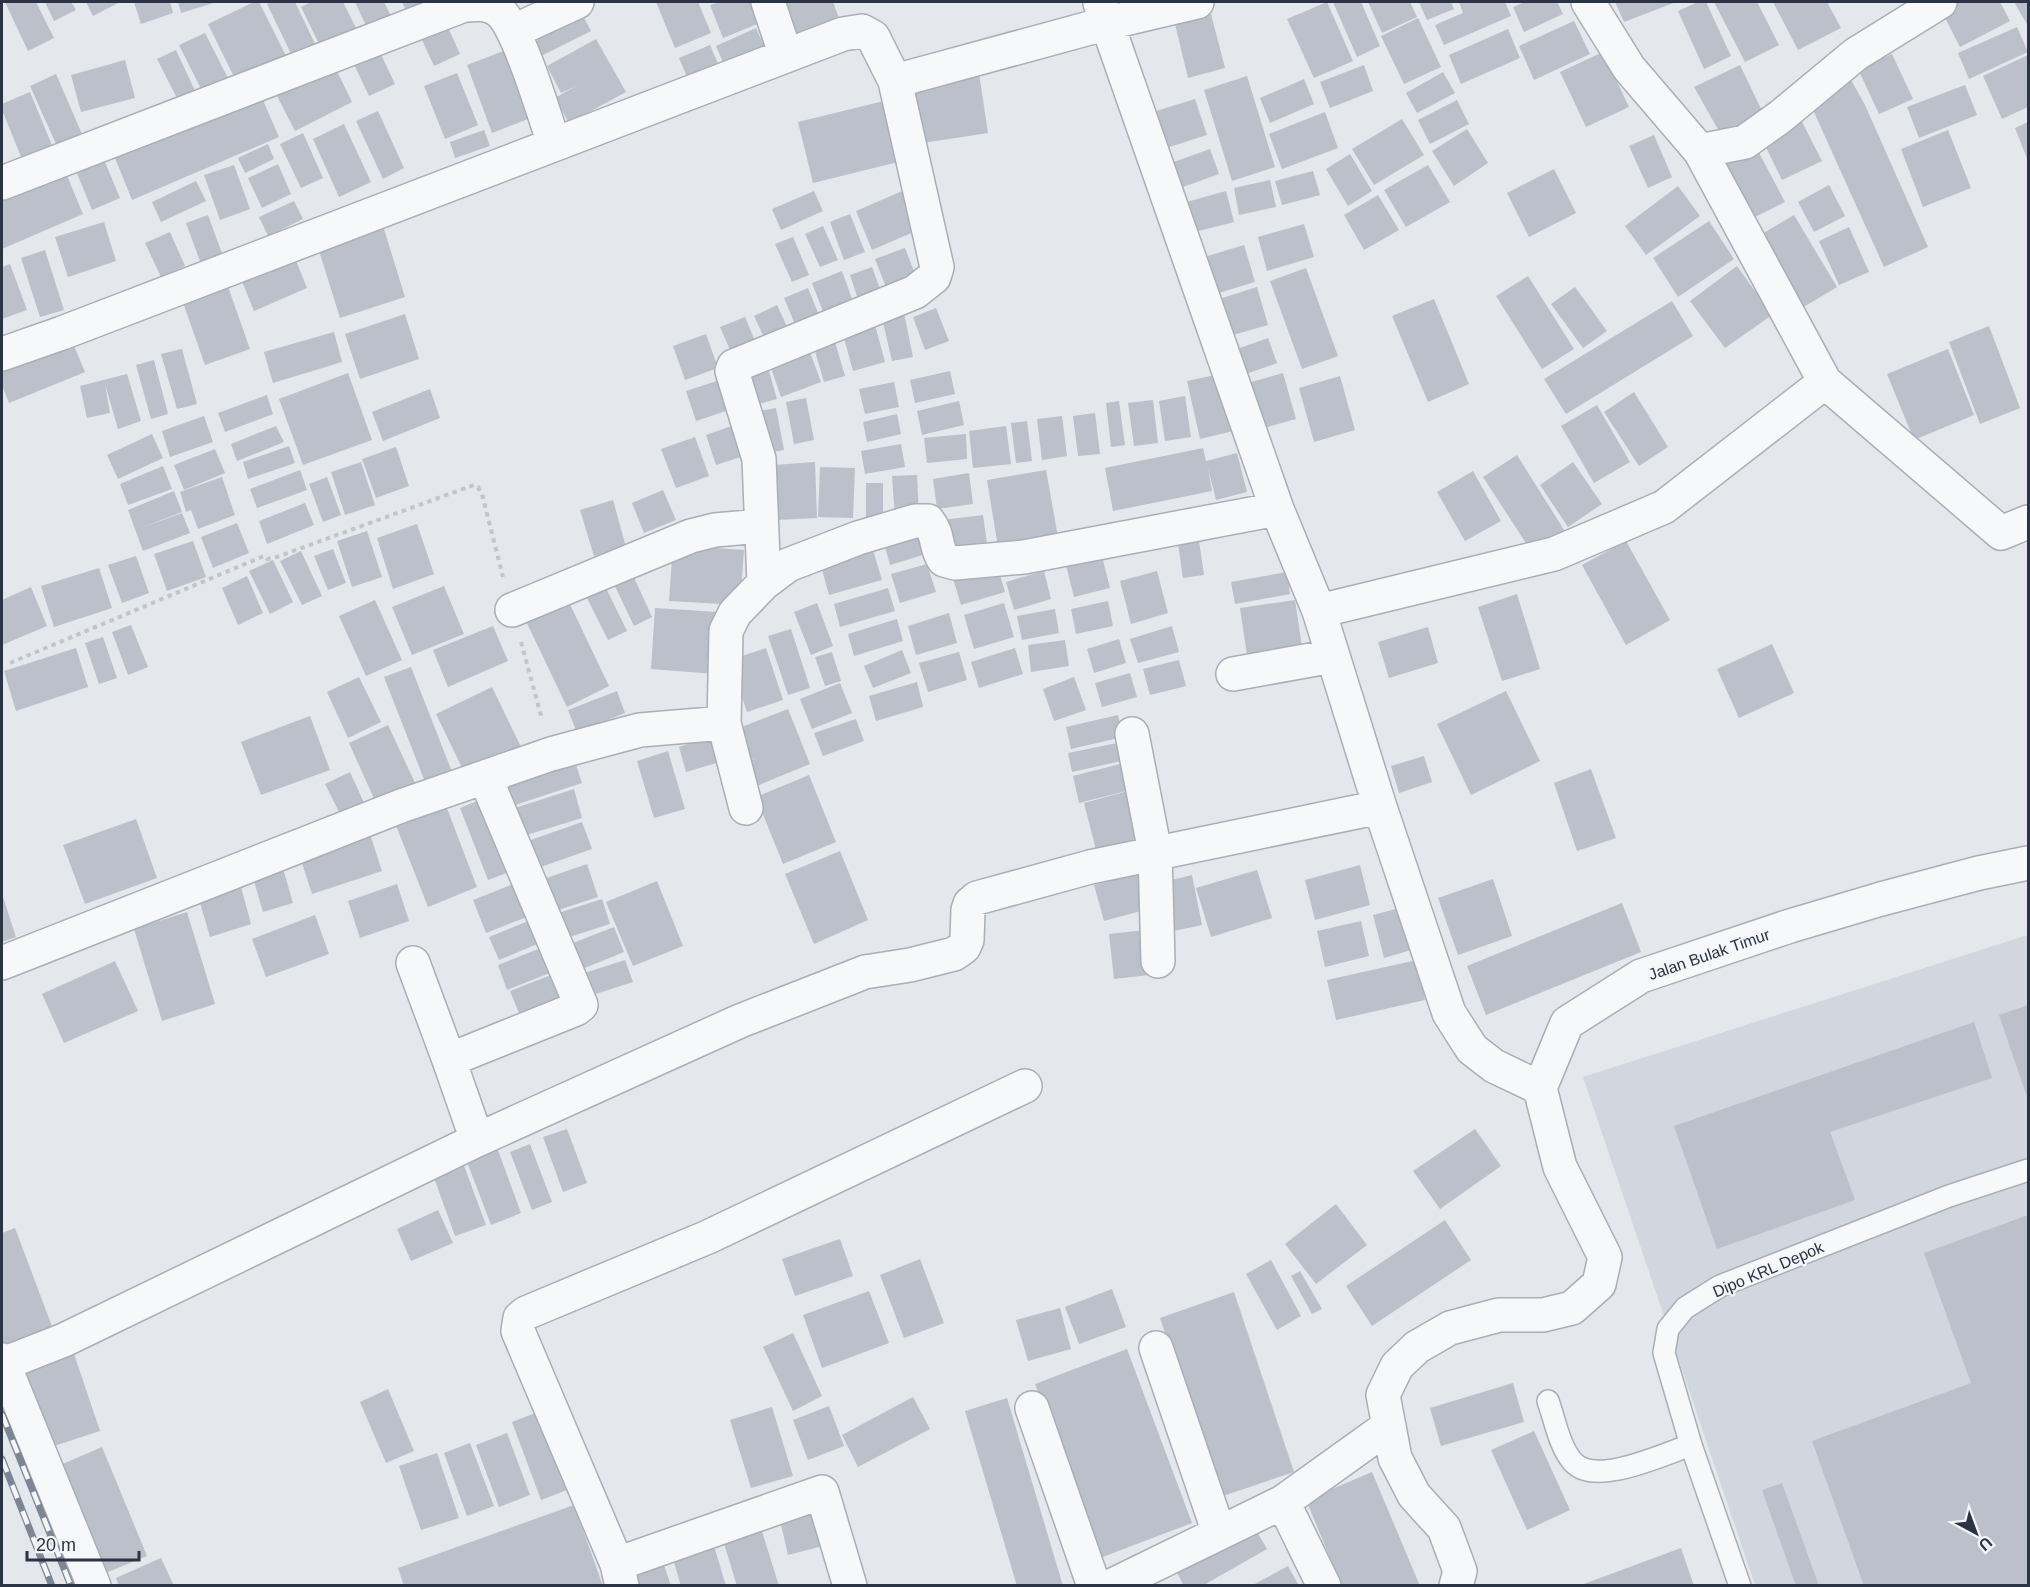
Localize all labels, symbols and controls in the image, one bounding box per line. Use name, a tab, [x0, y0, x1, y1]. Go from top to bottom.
street label: Jalan Bulak Timur	[1646, 926, 1773, 983]
street label: Dipo KRL Depok	[1710, 1238, 1827, 1300]
north arrow	[1946, 1503, 2006, 1563]
scale bar	[27, 1524, 140, 1562]
text: U	[1976, 1534, 1995, 1554]
text: 20 m	[36, 1535, 76, 1555]

